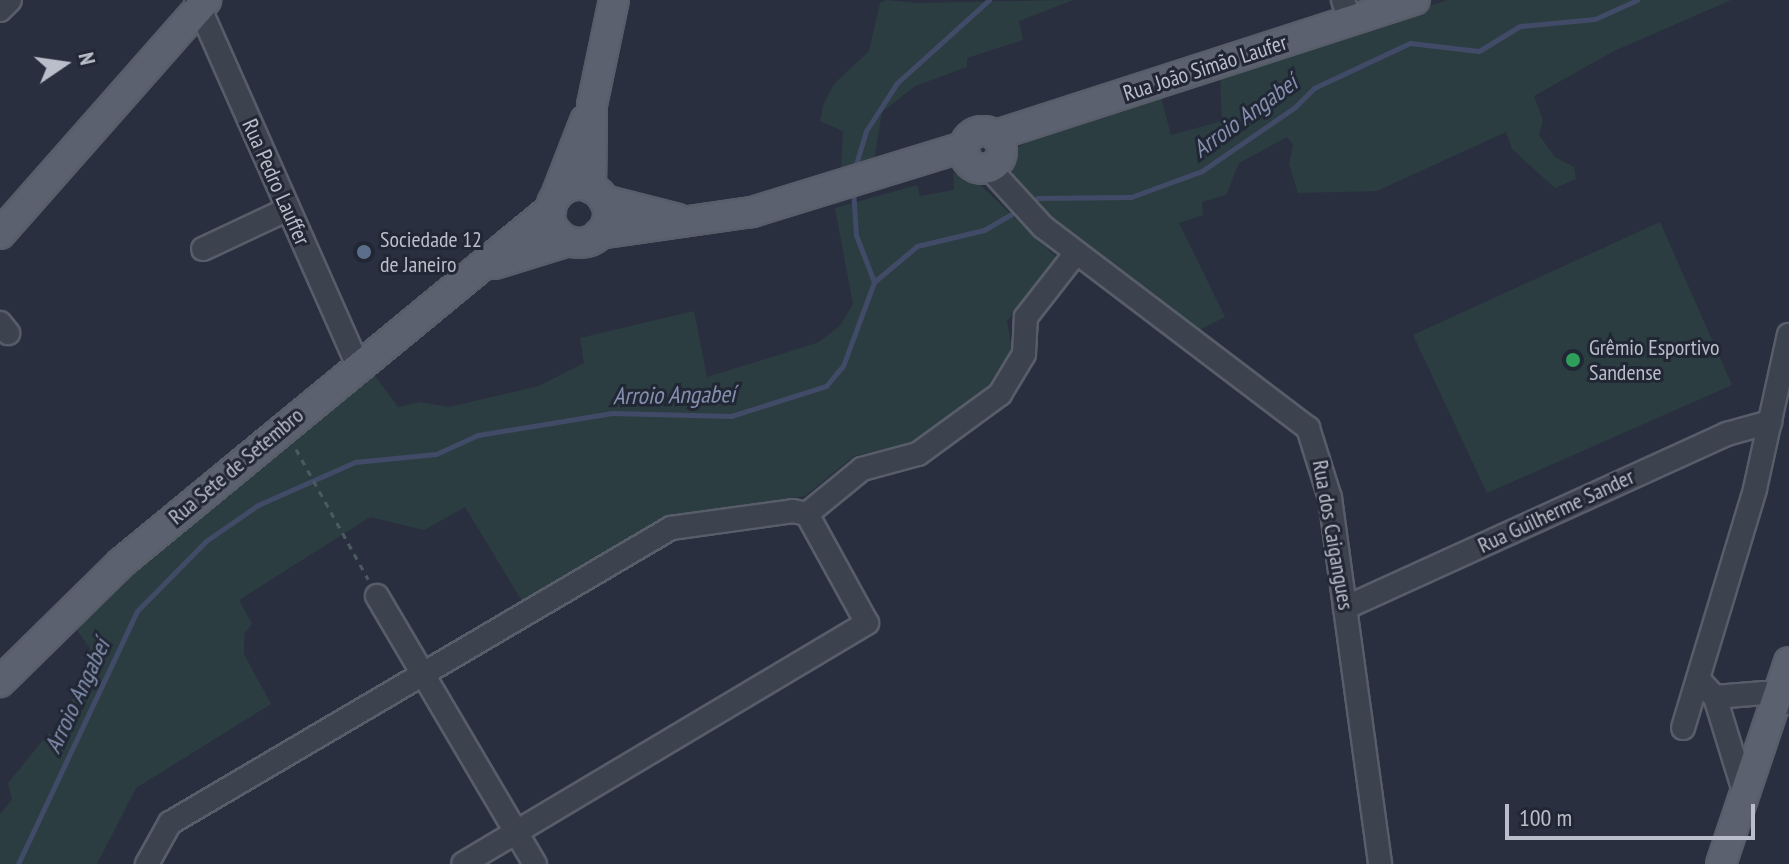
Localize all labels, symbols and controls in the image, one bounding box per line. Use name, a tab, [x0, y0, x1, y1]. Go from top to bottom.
north arrow	[24, 24, 104, 104]
street label: Rua João Simão Laufer	[1120, 29, 1290, 107]
text: N	[72, 50, 102, 68]
water label: Arroio Angabeí	[1187, 68, 1303, 164]
street label: Rua Pedro Lauffer	[236, 115, 316, 249]
place label: Sociedade 12 de Janeiro	[380, 226, 482, 278]
marker: Sociedade 12 de Janeiro	[355, 243, 373, 261]
place label: Grêmio Esportivo Sandense	[1589, 334, 1720, 386]
marker: Grêmio Esportivo Sandense	[1564, 351, 1582, 369]
water label: Arroio Angabeí	[612, 380, 736, 410]
street label: Rua Sete de Setembro	[163, 402, 309, 530]
street label: Rua dos Caigangues	[1307, 458, 1359, 612]
street label: Rua Guilherme Sander	[1474, 463, 1638, 559]
water label: Arroio Angabeí	[38, 634, 116, 758]
scale bar	[1509, 788, 1759, 838]
text: 100 m	[1519, 802, 1572, 833]

